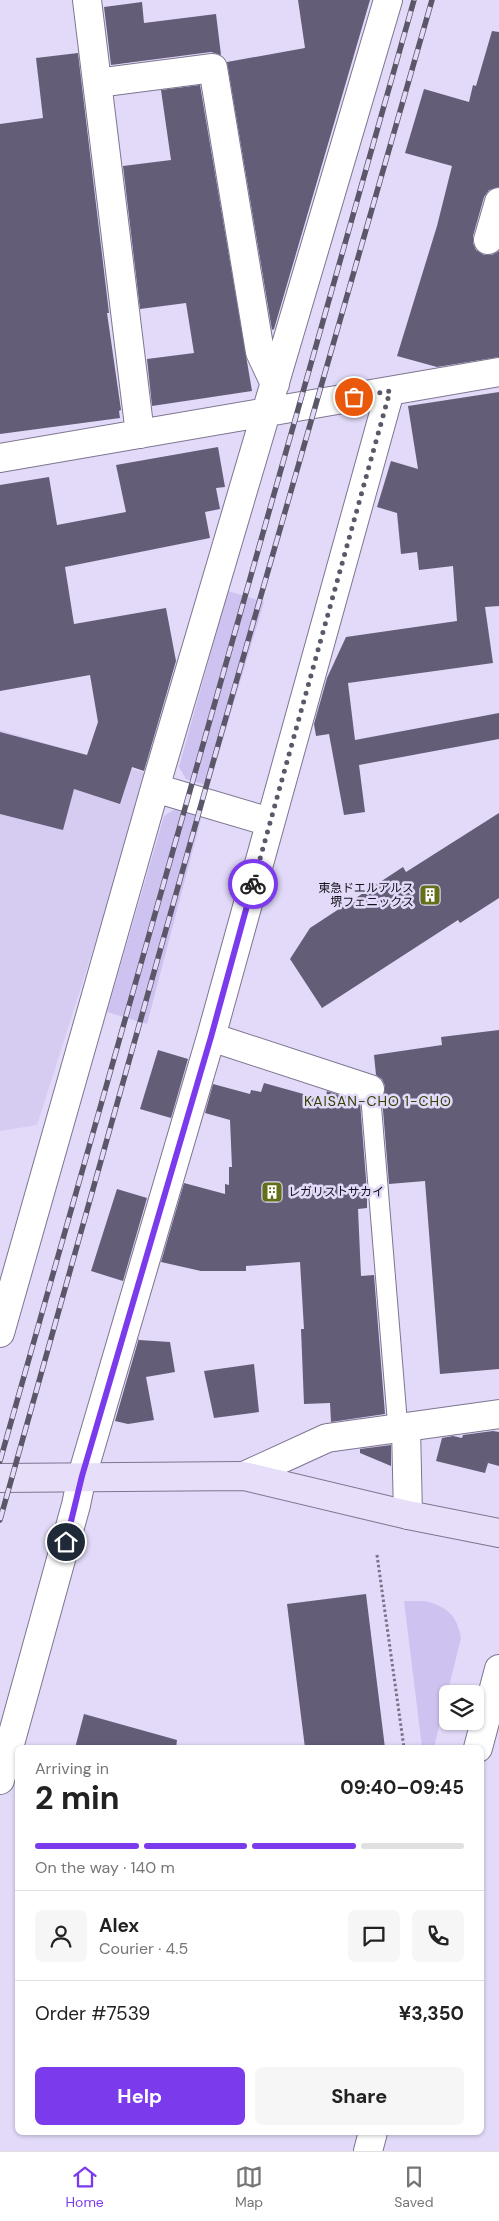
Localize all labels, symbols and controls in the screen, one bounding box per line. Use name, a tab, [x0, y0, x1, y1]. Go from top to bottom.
pin	[333, 376, 375, 418]
icon: bag	[340, 383, 368, 411]
courier	[228, 859, 278, 909]
icon: bike	[239, 870, 267, 898]
place label: 東急ドエルアルス 堺フェニックス	[318, 880, 414, 910]
building icon: 東急ドエルアルス 堺フェニックス	[418, 883, 442, 907]
district label: KAISAN-CHO 1-CHO	[304, 1092, 452, 1110]
building icon: レガリストサカイ	[260, 1180, 284, 1204]
place label: レガリストサカイ	[288, 1184, 384, 1200]
pin	[45, 1521, 87, 1563]
icon: home	[52, 1528, 80, 1556]
map controls	[439, 1685, 484, 1730]
button: layers	[439, 1685, 484, 1730]
text: Arriving in	[35, 1758, 109, 1779]
text: 09:40–09:45	[340, 1775, 464, 1800]
text: 2 min	[35, 1777, 120, 1819]
text: On the way · 140 m	[35, 1857, 175, 1878]
button: person	[35, 1910, 87, 1962]
button: chat	[348, 1910, 400, 1962]
button: phone	[412, 1910, 464, 1962]
text: Alex	[99, 1913, 139, 1938]
text: Courier · 4.5	[99, 1938, 188, 1959]
text: Order #7539	[35, 2001, 150, 2026]
text: ¥3,350	[399, 2001, 464, 2026]
button: Help	[35, 2067, 245, 2125]
button: Share	[255, 2067, 464, 2125]
tab: Home	[66, 2163, 104, 2211]
tab: Map	[235, 2163, 263, 2211]
tab: Saved	[394, 2163, 433, 2211]

